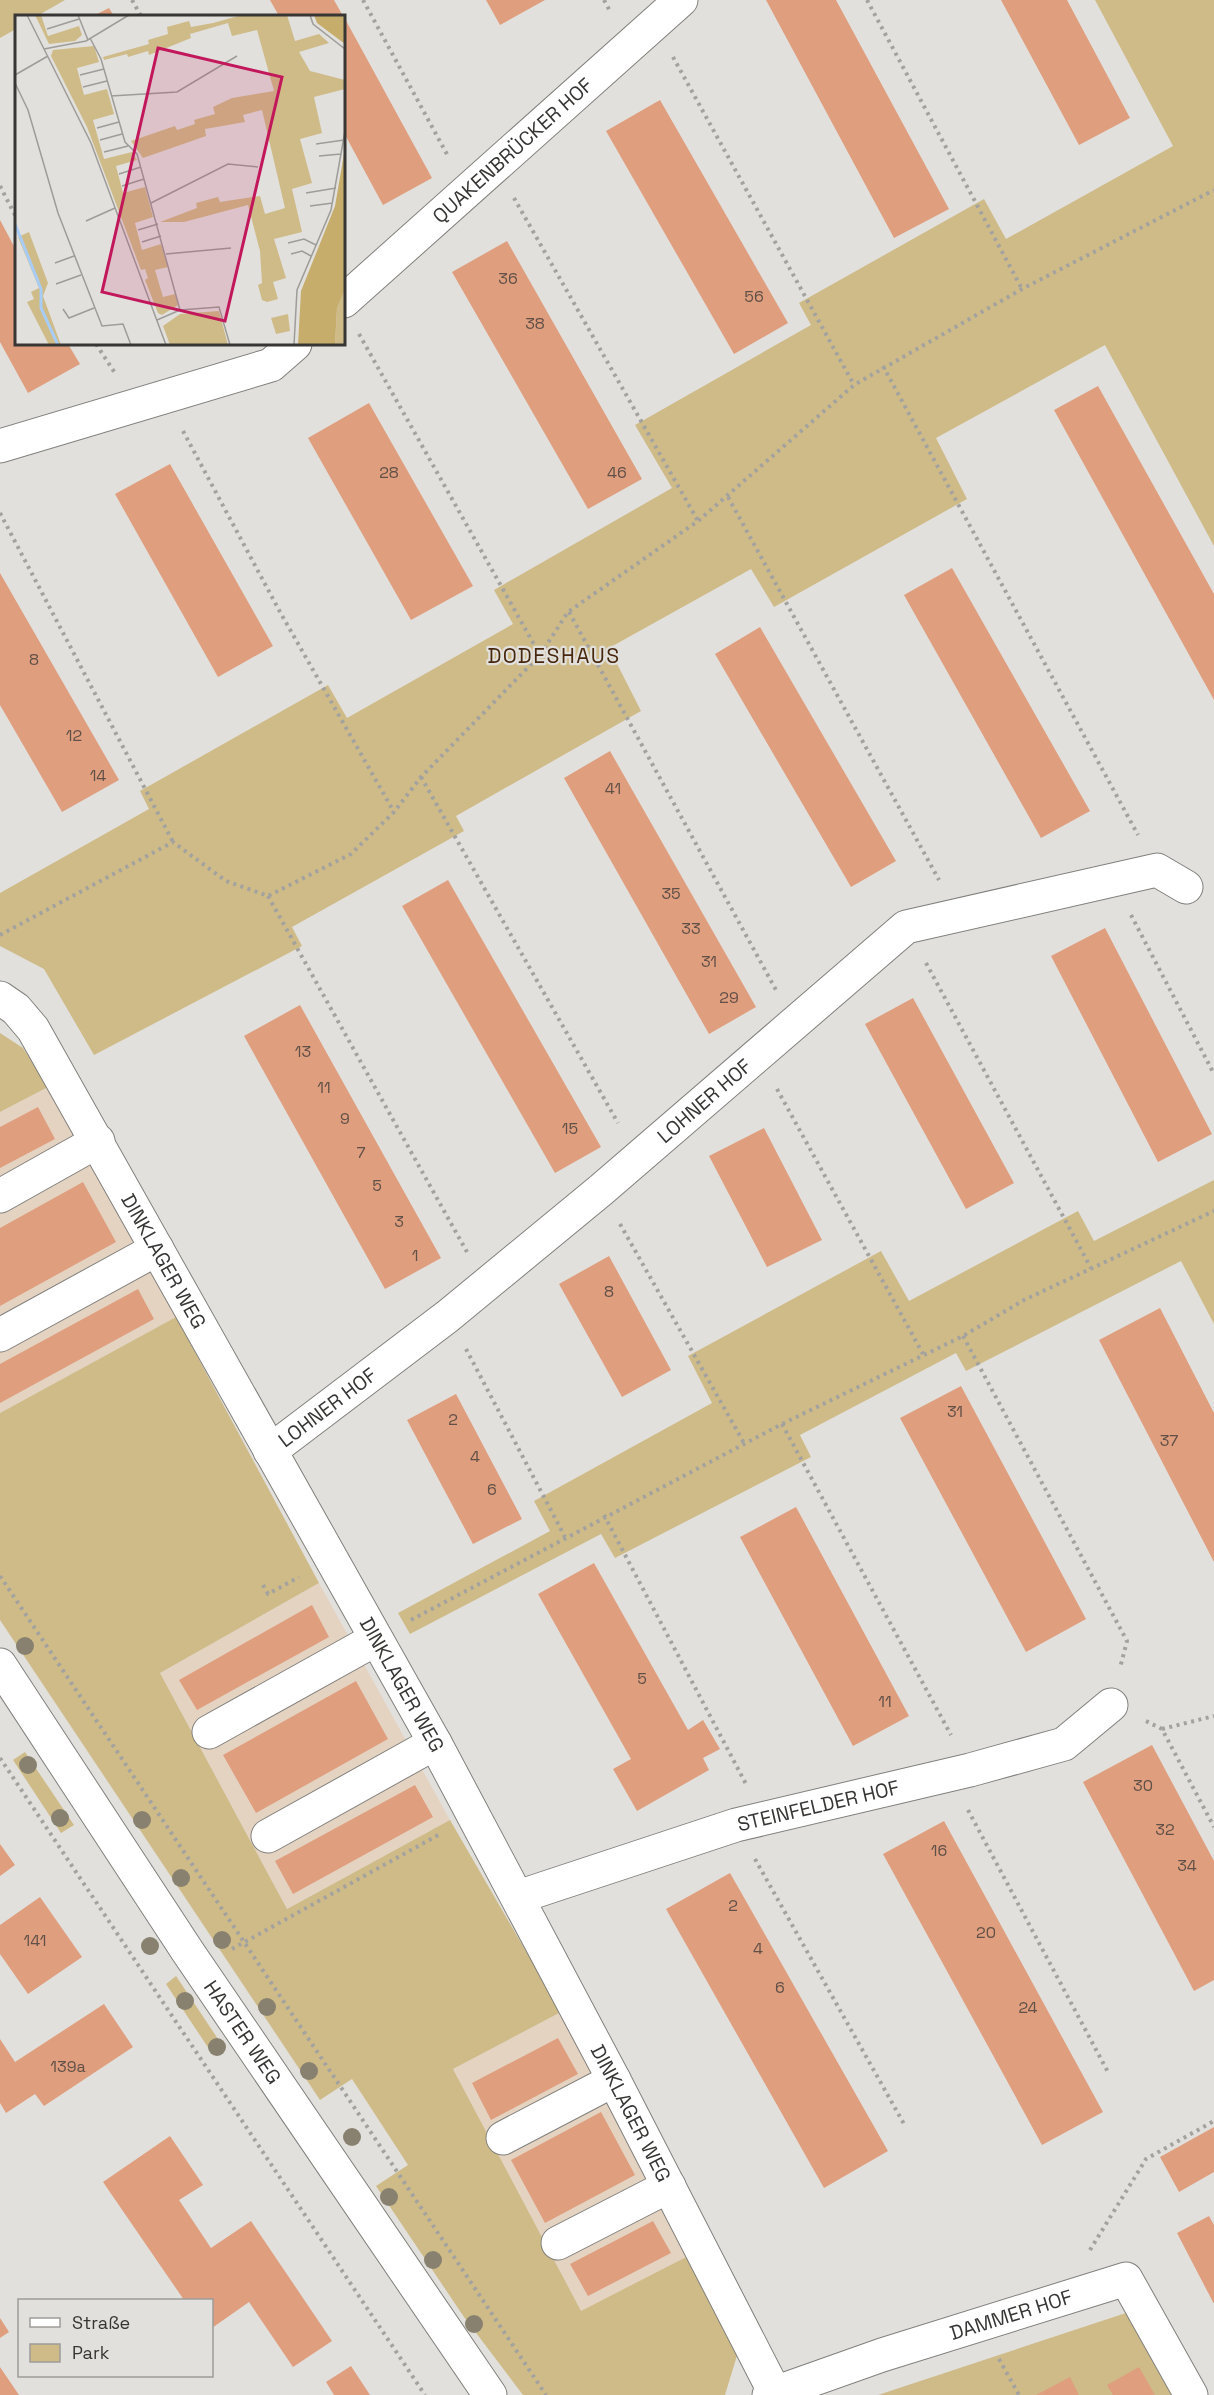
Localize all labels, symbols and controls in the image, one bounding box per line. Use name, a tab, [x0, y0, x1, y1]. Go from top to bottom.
inset map	[15, 15, 345, 345]
street label: QUAKENBRÜCKER HOF	[427, 72, 598, 229]
house number: 36	[498, 268, 518, 289]
house number: 56	[744, 286, 764, 307]
house number: 38	[525, 313, 545, 334]
house number: 28	[379, 462, 399, 483]
house number: 46	[607, 462, 627, 483]
district label: DODESHAUS	[487, 642, 621, 669]
house number: 8	[29, 649, 39, 670]
house number: 12	[66, 725, 82, 746]
house number: 14	[90, 765, 106, 786]
house number: 41	[605, 778, 621, 799]
house number: 35	[661, 883, 681, 904]
house number: 33	[681, 918, 701, 939]
house number: 31	[701, 951, 717, 972]
house number: 29	[719, 987, 739, 1008]
house number: 13	[295, 1041, 311, 1062]
street label: LOHNER HOF	[652, 1053, 757, 1149]
house number: 11	[317, 1077, 331, 1098]
house number: 9	[340, 1108, 350, 1129]
house number: 15	[562, 1118, 578, 1139]
house number: 7	[356, 1142, 366, 1163]
house number: 5	[372, 1175, 382, 1196]
street label: DINKLAGER WEG	[115, 1189, 212, 1333]
house number: 3	[394, 1211, 404, 1232]
house number: 1	[412, 1245, 418, 1266]
house number: 8	[604, 1281, 614, 1302]
street label: LOHNER HOF	[273, 1362, 382, 1453]
house number: 31	[947, 1401, 963, 1422]
house number: 2	[448, 1409, 458, 1430]
house number: 37	[1160, 1430, 1178, 1451]
house number: 4	[470, 1446, 480, 1467]
house number: 6	[487, 1479, 497, 1500]
street label: DINKLAGER WEG	[354, 1612, 450, 1757]
house number: 5	[637, 1668, 647, 1689]
house number: 11	[878, 1691, 892, 1712]
street label: STEINFELDER HOF	[735, 1774, 902, 1837]
house number: 30	[1133, 1775, 1153, 1796]
house number: 32	[1155, 1819, 1175, 1840]
house number: 16	[931, 1840, 947, 1861]
house number: 34	[1177, 1855, 1197, 1876]
house number: 2	[728, 1895, 738, 1916]
house number: 20	[976, 1922, 996, 1943]
house number: 141	[24, 1930, 46, 1951]
house number: 4	[753, 1938, 763, 1959]
street label: HASTER WEG	[198, 1975, 287, 2089]
house number: 6	[775, 1977, 785, 1998]
house number: 24	[1018, 1997, 1038, 2018]
street label: DINKLAGER WEG	[585, 2040, 677, 2186]
house number: 139a	[50, 2056, 86, 2077]
street label: DAMMER HOF	[947, 2284, 1076, 2346]
legend	[18, 2299, 213, 2377]
text: Straße	[72, 2311, 130, 2334]
text: Park	[72, 2341, 110, 2364]

